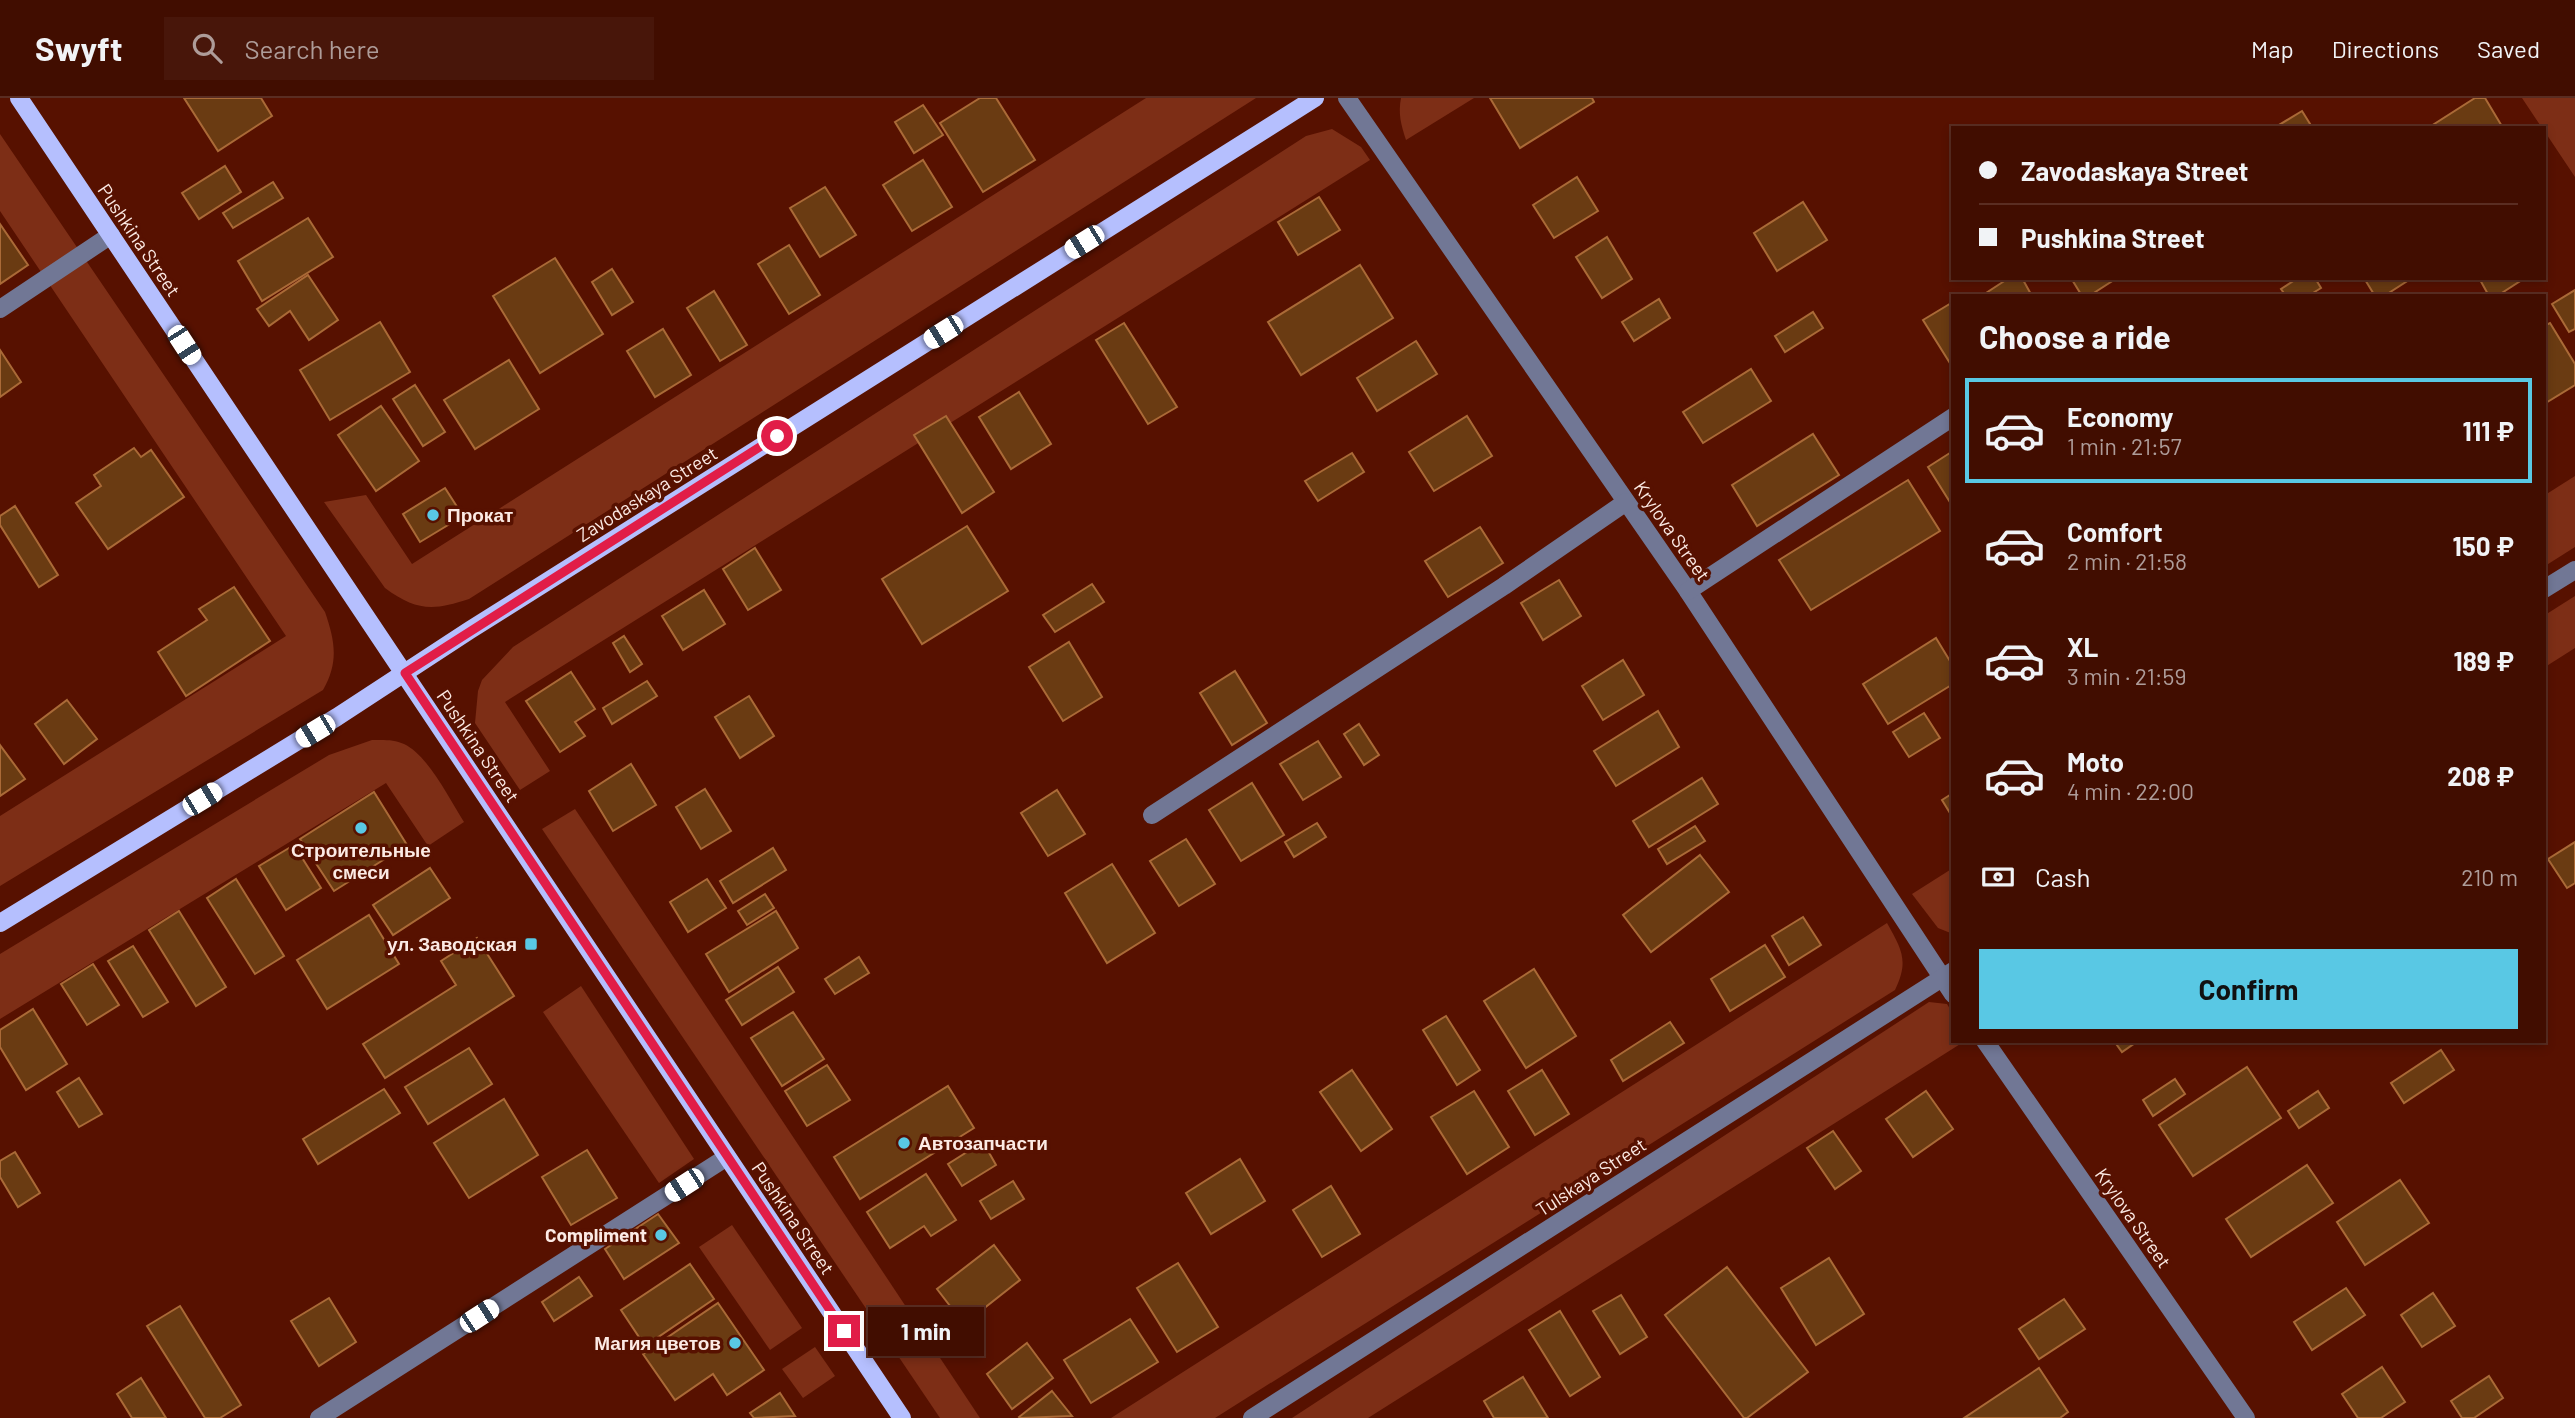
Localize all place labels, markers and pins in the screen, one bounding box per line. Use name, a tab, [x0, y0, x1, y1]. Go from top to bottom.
place label: Прокат	[447, 503, 513, 526]
marker: Прокат	[425, 507, 441, 523]
marker: Строительные смеси	[353, 820, 369, 836]
place label: Строительные смеси	[291, 838, 431, 883]
place label: ул. Заводская	[387, 932, 517, 955]
marker: ул. Заводская	[523, 936, 539, 952]
place label: Автозапчасти	[918, 1131, 1048, 1154]
marker: Автозапчасти	[896, 1135, 912, 1151]
place label: Compliment	[545, 1223, 647, 1246]
marker: Compliment	[653, 1227, 669, 1243]
place label: Магия цветов	[594, 1331, 721, 1354]
marker: Магия цветов	[727, 1335, 743, 1351]

